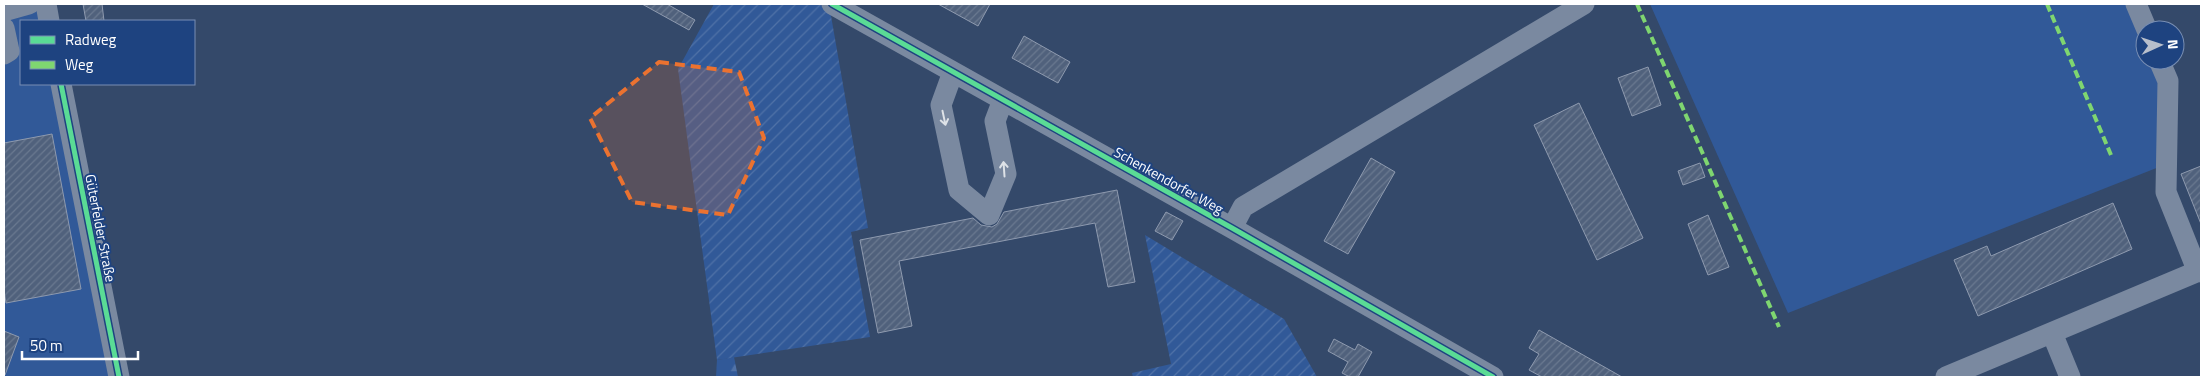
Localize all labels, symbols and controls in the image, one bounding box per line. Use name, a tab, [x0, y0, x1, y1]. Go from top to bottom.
legend	[20, 20, 195, 85]
north arrow	[2135, 20, 2185, 70]
text: Radweg	[65, 28, 117, 51]
text: N	[2163, 39, 2184, 50]
text: Weg	[65, 53, 94, 76]
one-way arrow	[940, 110, 949, 126]
street label: Schenkendorfer Weg	[1110, 141, 1228, 219]
one-way arrow	[999, 162, 1009, 178]
street label: Güterfelder Straße	[80, 172, 122, 284]
scale bar	[22, 328, 139, 360]
text: 50 m	[30, 334, 63, 357]

